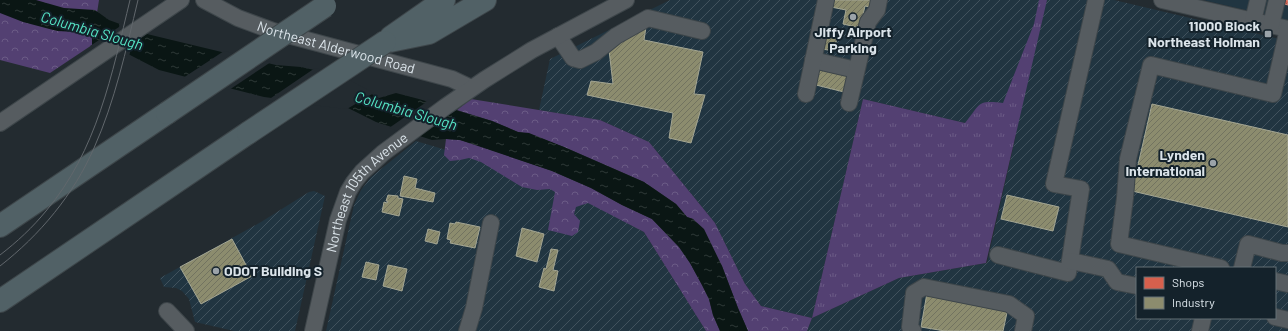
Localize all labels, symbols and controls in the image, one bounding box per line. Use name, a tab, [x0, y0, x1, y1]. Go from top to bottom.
water label: Columbia Slough	[39, 7, 146, 53]
marker: Jiffy Airport Parking	[848, 12, 858, 22]
street label: Northeast Alderwood Road	[255, 17, 417, 77]
place label: 11000 Block Northeast Holman	[1148, 17, 1261, 50]
place label: Jiffy Airport Parking	[814, 23, 892, 56]
marker: 11000 Block Northeast Holman	[1263, 29, 1273, 39]
water label: Columbia Slough	[353, 87, 460, 133]
street label: Northeast 105th Avenue	[322, 129, 411, 254]
place label: Lynden International	[1125, 146, 1205, 179]
marker: Lynden International	[1208, 158, 1218, 168]
place label: ODOT Building S	[224, 262, 322, 279]
marker: ODOT Building S	[211, 266, 221, 276]
legend	[1136, 267, 1276, 319]
text: Shops	[1172, 275, 1205, 289]
text: Industry	[1172, 295, 1215, 309]

